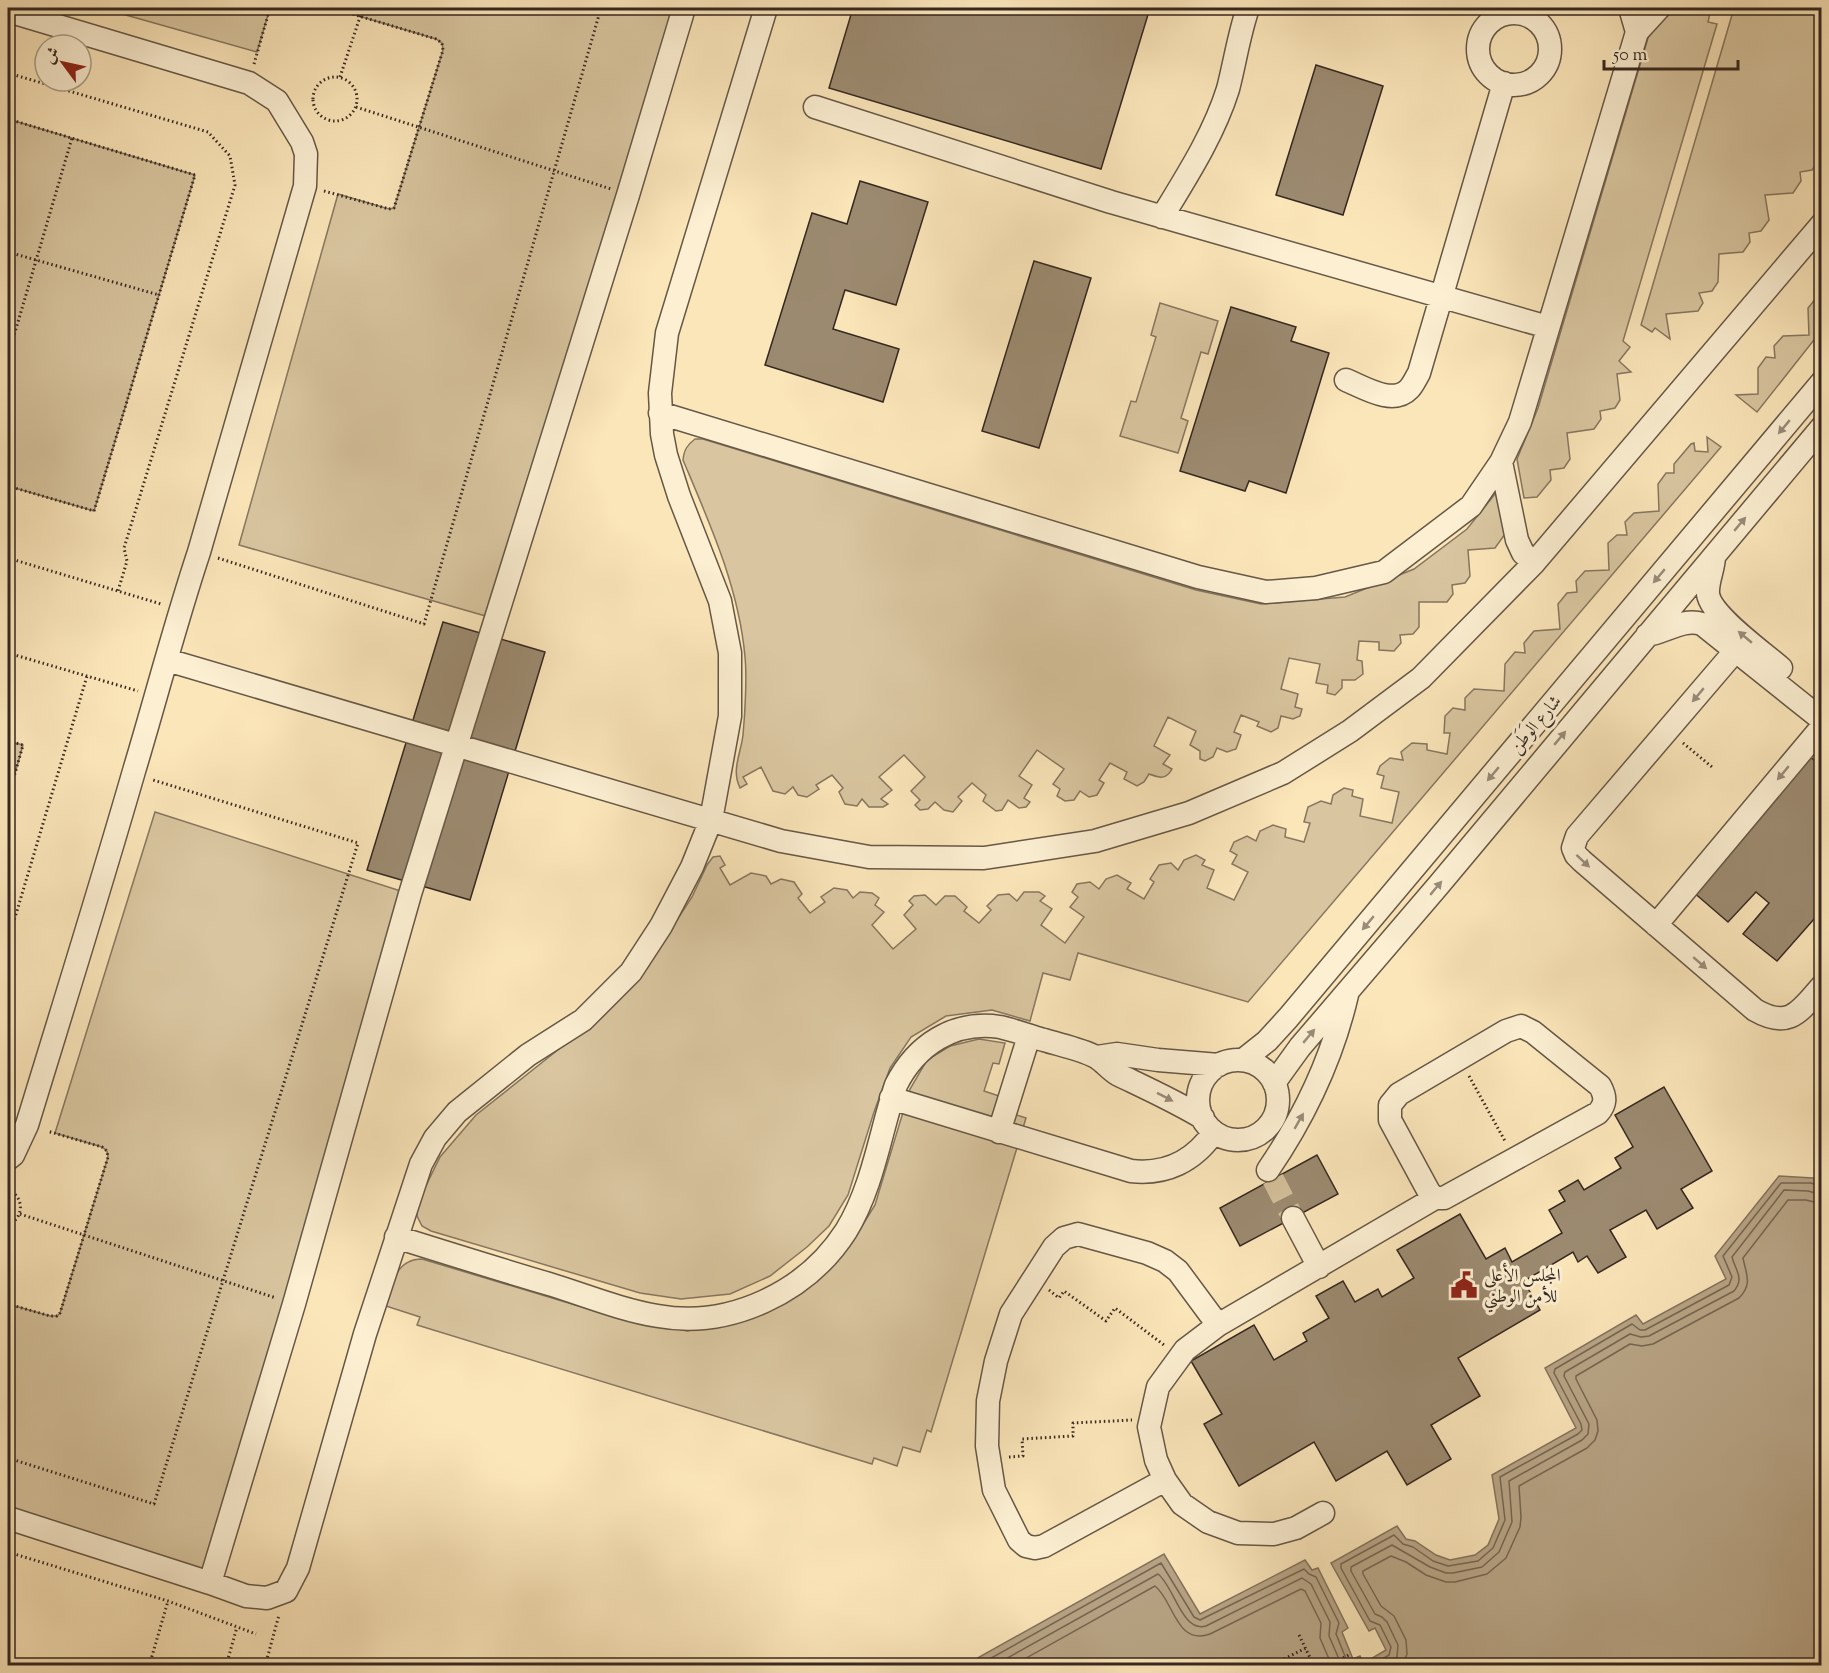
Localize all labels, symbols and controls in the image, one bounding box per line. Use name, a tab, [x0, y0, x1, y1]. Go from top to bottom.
north arrow	[33, 33, 93, 93]
scale bar	[1604, 33, 1738, 71]
text: ش	[39, 43, 66, 69]
text: 50 m	[1612, 43, 1648, 69]
one-way arrow	[1778, 419, 1791, 434]
one-way arrow	[1733, 516, 1746, 532]
one-way arrow	[1652, 568, 1665, 584]
one-way arrow	[1737, 630, 1753, 643]
one-way arrow	[1692, 687, 1705, 702]
street label: شارع الوَطَن	[1503, 689, 1569, 760]
one-way arrow	[1554, 730, 1567, 746]
one-way arrow	[1777, 765, 1790, 780]
one-way arrow	[1487, 766, 1500, 781]
one-way arrow	[1576, 854, 1591, 868]
one-way arrow	[1429, 881, 1442, 896]
one-way arrow	[1361, 915, 1374, 931]
one-way arrow	[1692, 956, 1707, 969]
one-way arrow	[1302, 1029, 1315, 1044]
one-way arrow	[1157, 1092, 1174, 1102]
one-way arrow	[1294, 1112, 1304, 1129]
place label: المجلس الأعلى للأمن الوطني	[1484, 1262, 1561, 1313]
public building icon: المجلس الأعلى للأمن الوطني	[1449, 1270, 1479, 1300]

